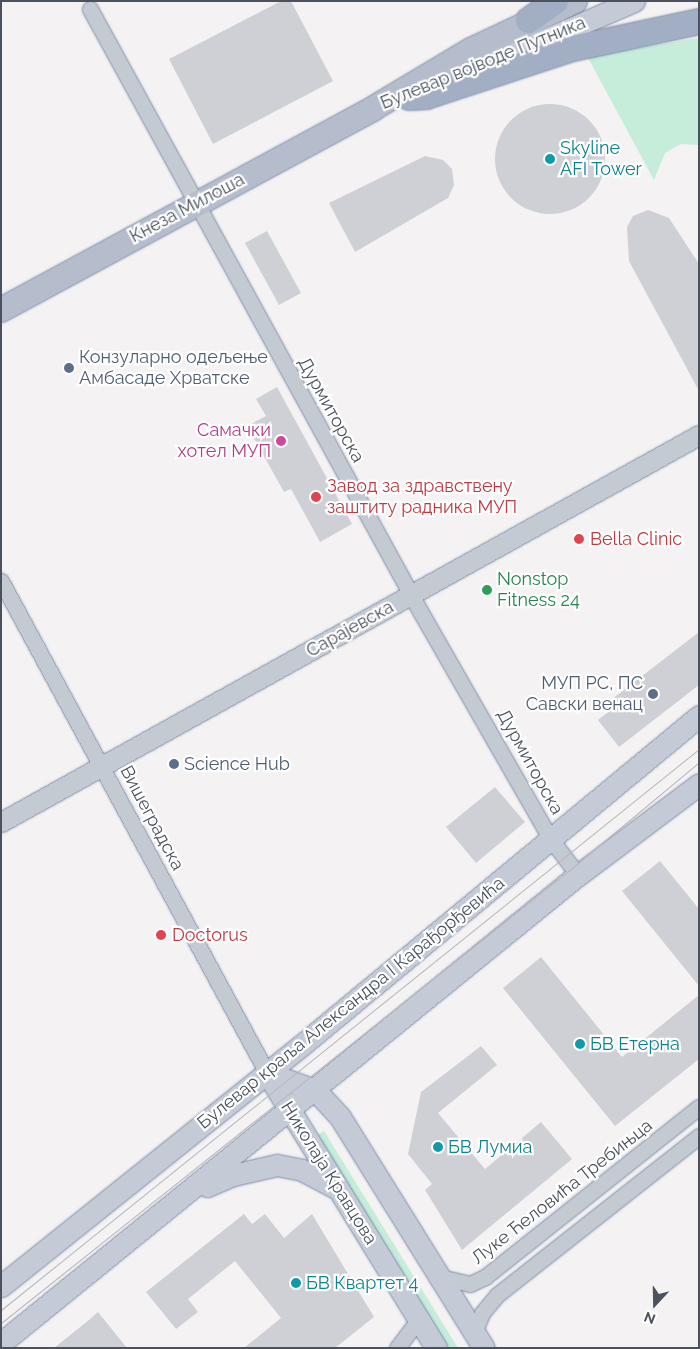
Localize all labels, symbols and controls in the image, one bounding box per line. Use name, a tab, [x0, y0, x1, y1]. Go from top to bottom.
street label: Булевар војводе Путника	[377, 12, 589, 114]
place label: Skyline AFI Tower	[560, 138, 642, 180]
marker: Skyline AFI Tower	[544, 153, 556, 165]
street label: Кнеза Милоша	[126, 169, 248, 247]
place label: Конзуларно одељење Амбасаде Хрватске	[79, 347, 268, 389]
street label: Дурмиторска	[293, 354, 369, 466]
marker: Конзуларно одељење Амбасаде Хрватске	[63, 362, 75, 374]
place label: Самачки хотел МУП	[178, 420, 271, 462]
marker: Самачки хотел МУП	[275, 435, 287, 447]
place label: Завод за здравствену заштиту радника МУП	[327, 476, 518, 518]
marker: Завод за здравствену заштиту радника МУП	[309, 490, 323, 504]
place label: Bella Clinic	[590, 528, 682, 550]
marker: Bella Clinic	[572, 532, 586, 546]
place label: Nonstop Fitness 24	[497, 569, 580, 612]
marker: Nonstop Fitness 24	[481, 584, 493, 596]
street label: Сарајевска	[303, 596, 397, 662]
place label: МУП РС, ПС Савски венац	[526, 673, 643, 716]
marker: МУП РС, ПС Савски венац	[647, 688, 659, 700]
street label: Дурмиторска	[492, 706, 568, 818]
place label: Science Hub	[184, 753, 290, 775]
marker: Science Hub	[168, 758, 180, 770]
street label: Вишеградска	[115, 762, 189, 874]
street label: Булевар краља Александра I Карађорђевића	[193, 872, 509, 1134]
place label: Doctorus	[172, 924, 248, 946]
marker: Doctorus	[154, 928, 168, 942]
place label: БВ Етерна	[590, 1033, 680, 1055]
marker: БВ Етерна	[574, 1038, 586, 1050]
street label: Николаја Кравцова	[276, 1097, 382, 1249]
street label: Луке Ћеловића Требињца	[467, 1115, 657, 1269]
place label: БВ Лумиа	[448, 1136, 532, 1158]
marker: БВ Лумиа	[432, 1141, 444, 1153]
place label: БВ Квартет 4	[306, 1272, 418, 1294]
marker: БВ Квартет 4	[290, 1277, 302, 1289]
north arrow	[630, 1279, 680, 1329]
text: N	[642, 1309, 657, 1327]

